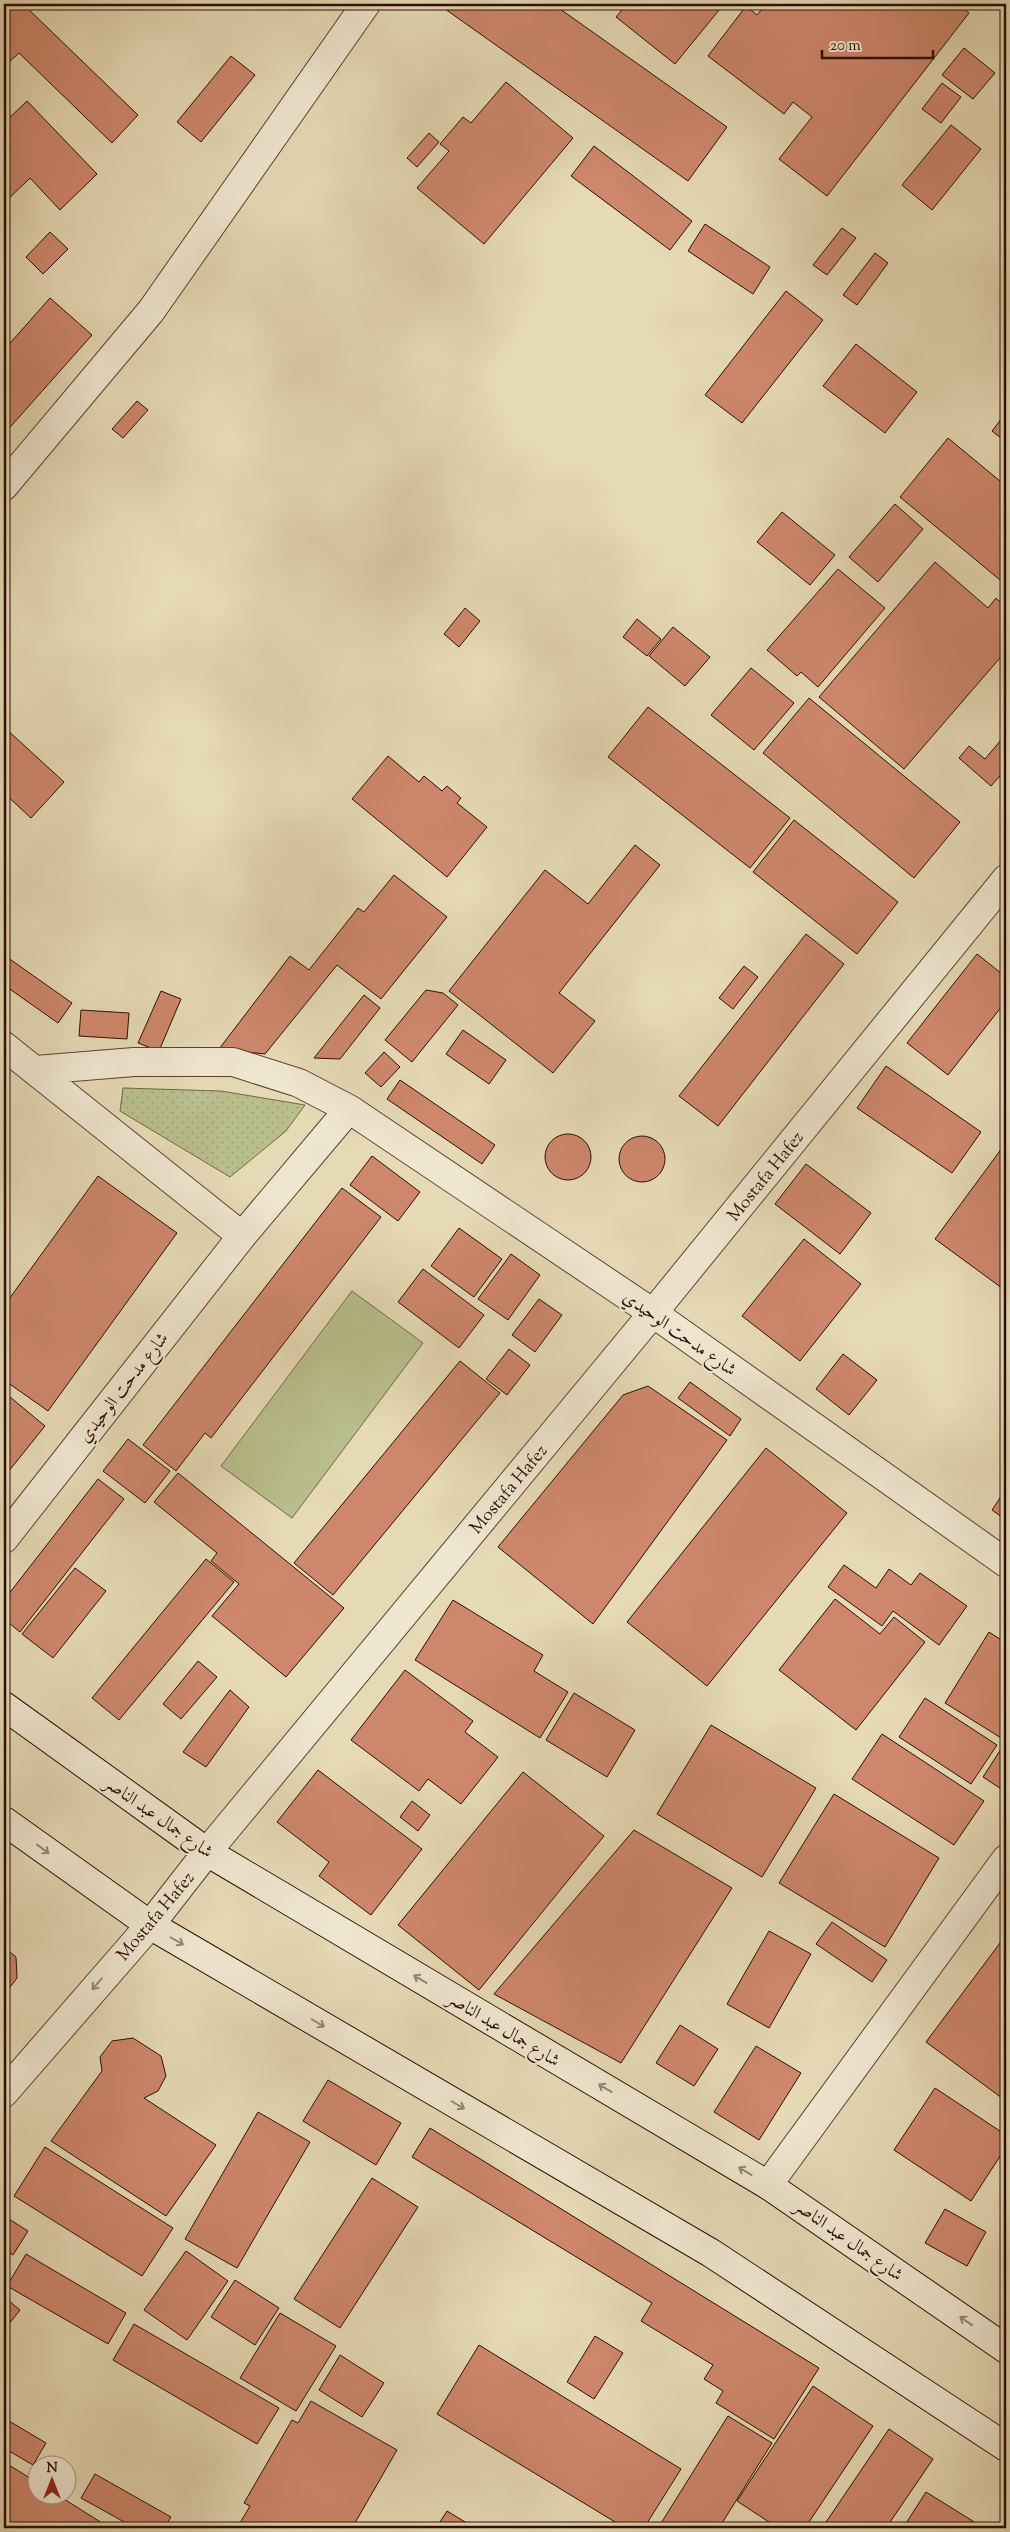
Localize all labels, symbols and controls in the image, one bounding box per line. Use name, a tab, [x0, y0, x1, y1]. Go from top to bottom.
scale bar	[822, 28, 934, 60]
text: 20 m	[830, 36, 861, 57]
street label: Mostafa Hafez	[722, 1126, 811, 1228]
street label: شارع مدحت الوحيدي	[617, 1286, 741, 1384]
street label: شارع مدحت الوحيدي	[73, 1328, 176, 1449]
street label: Mostafa Hafez	[464, 1440, 555, 1541]
street label: شارع جمال عبد الناصر	[97, 1770, 218, 1866]
one-way arrow	[36, 1844, 50, 1854]
street label: Mostafa Hafez	[111, 1867, 202, 1968]
one-way arrow	[170, 1936, 184, 1946]
one-way arrow	[413, 1973, 427, 1983]
one-way arrow	[92, 1978, 103, 1991]
street label: شارع جمال عبد الناصر	[440, 1986, 564, 2075]
one-way arrow	[310, 2018, 325, 2028]
one-way arrow	[598, 2083, 612, 2093]
one-way arrow	[450, 2100, 465, 2110]
one-way arrow	[738, 2165, 752, 2175]
street label: شارع جمال عبد الناصر	[787, 2193, 908, 2289]
one-way arrow	[959, 2316, 973, 2326]
north arrow	[28, 2454, 78, 2504]
text: N	[46, 2459, 58, 2479]

